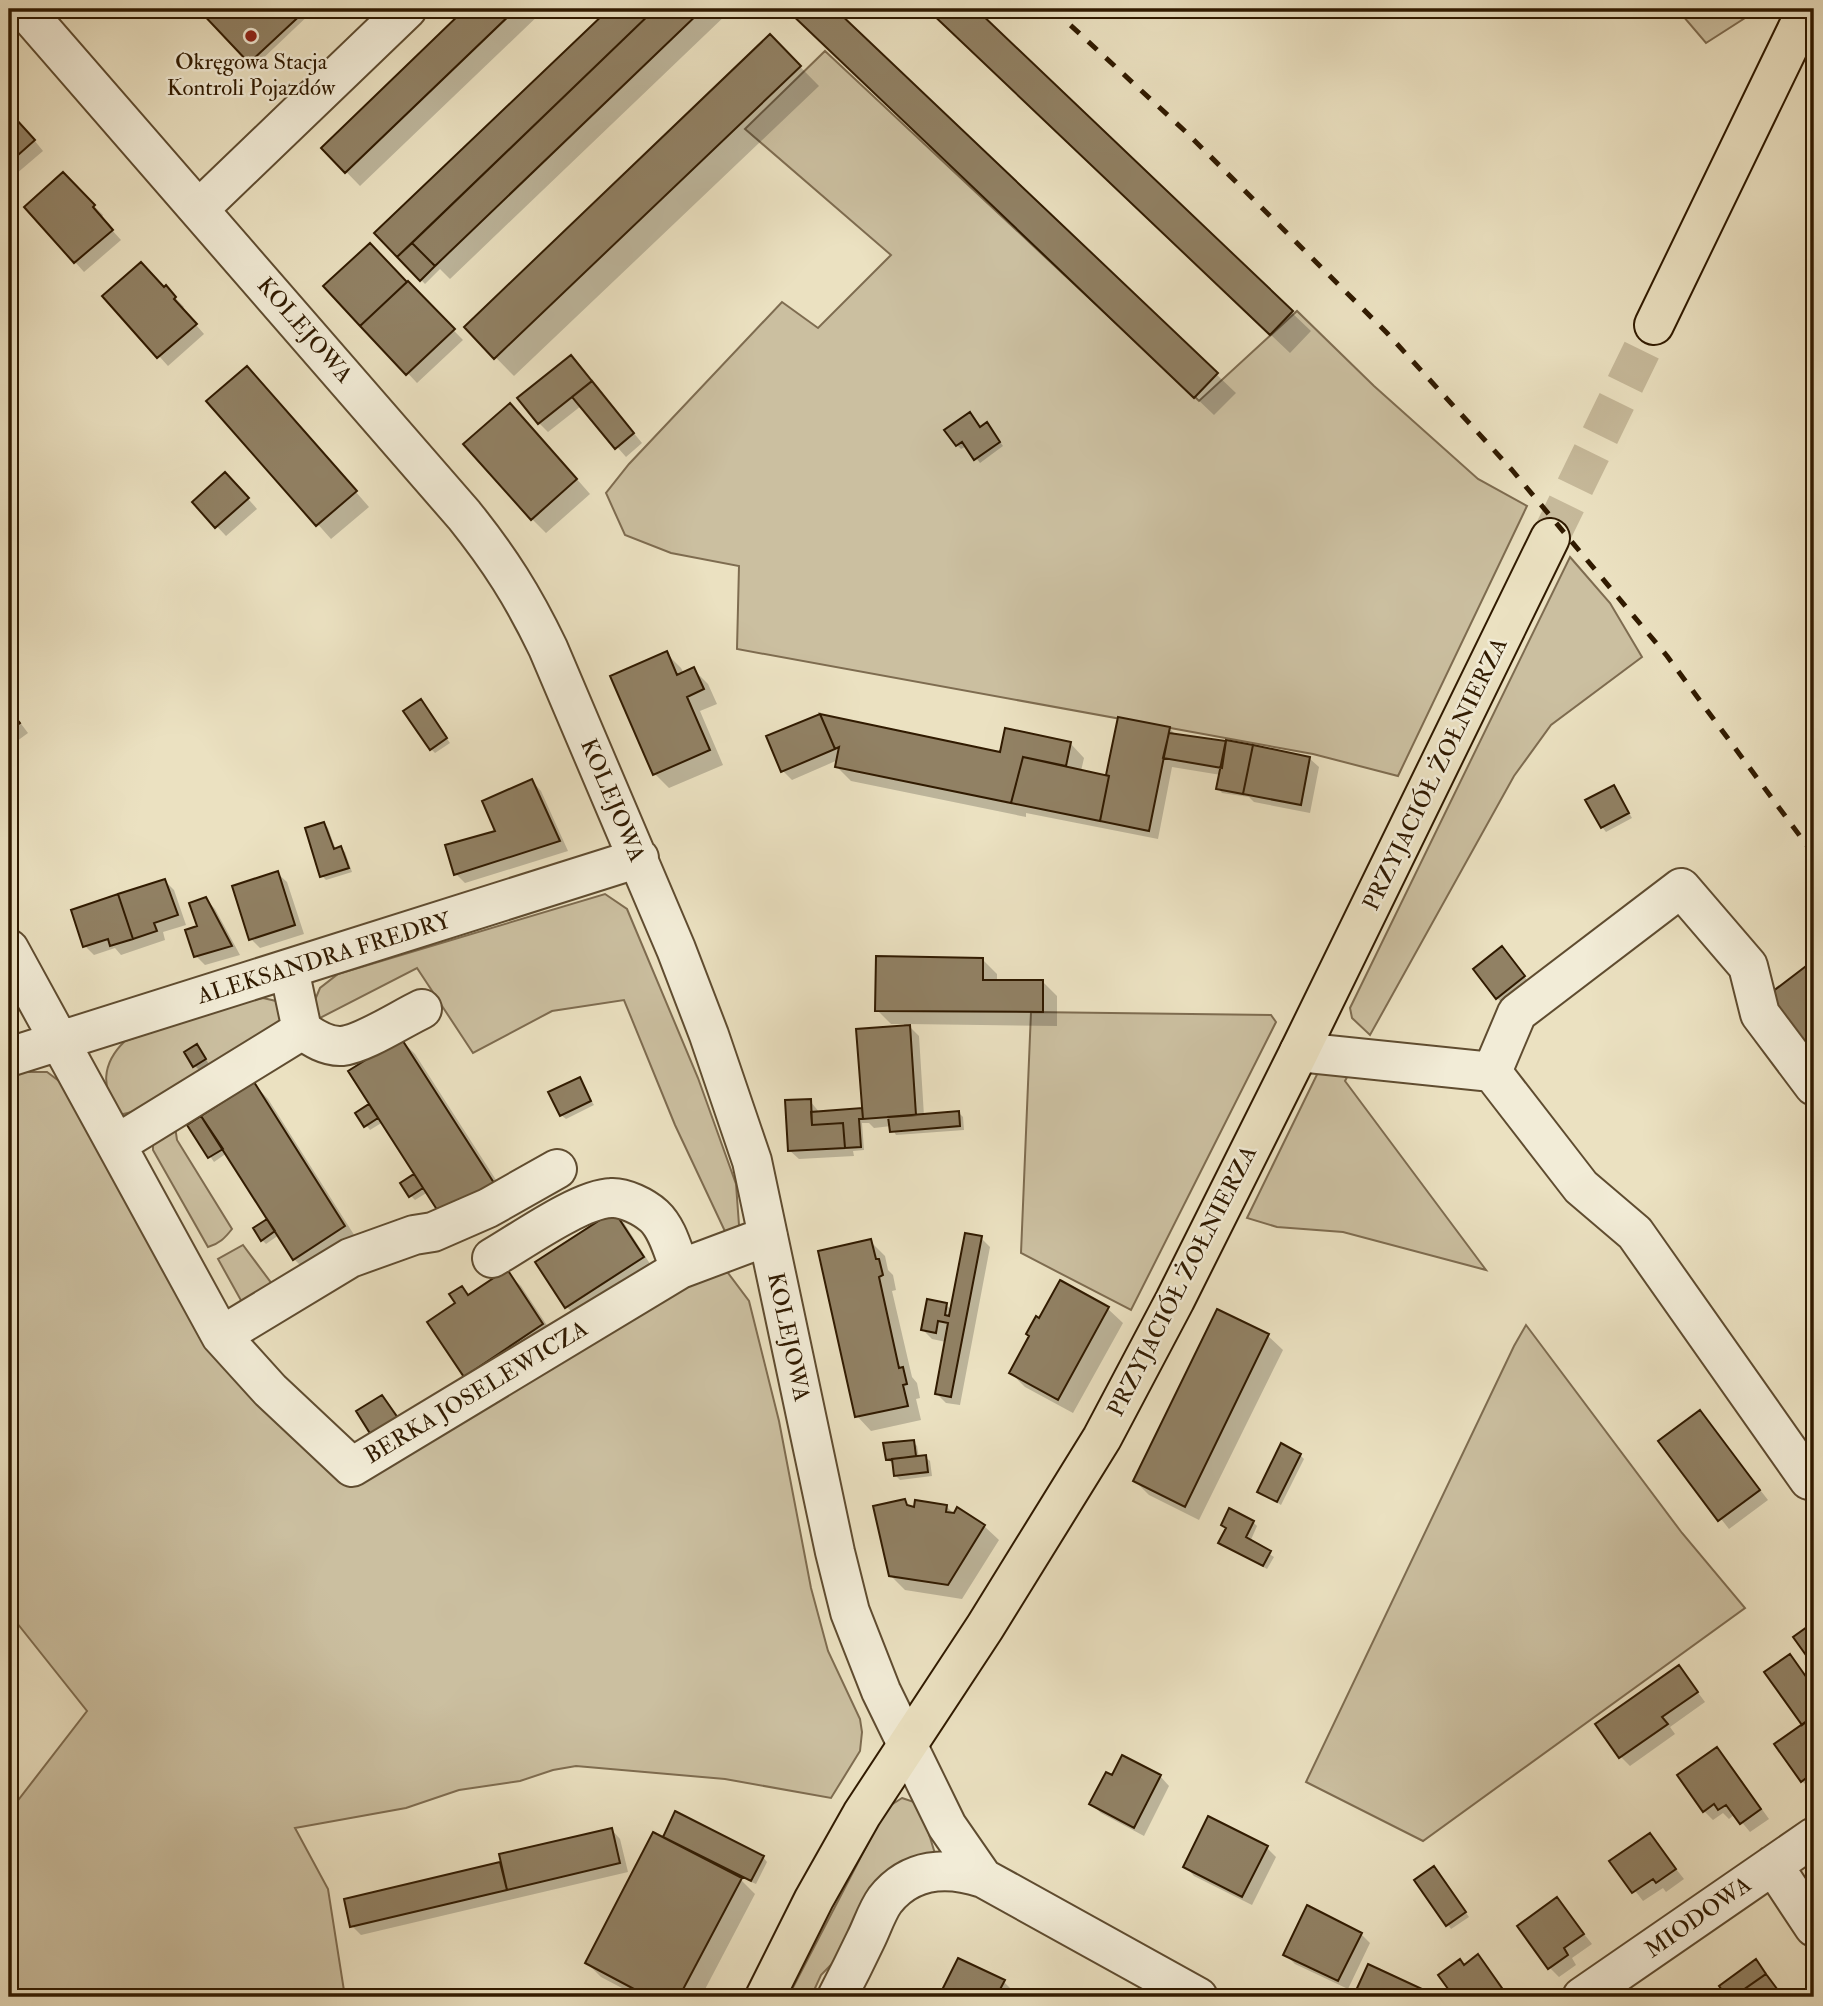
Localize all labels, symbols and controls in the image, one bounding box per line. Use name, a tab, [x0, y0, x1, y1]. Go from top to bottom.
marker: Okręgowa Stacja Kontroli Pojazdów	[243, 28, 259, 44]
place label: Okręgowa Stacja Kontroli Pojazdów	[167, 47, 336, 102]
street label: KOLEJOWA	[251, 271, 359, 389]
street label: PRZYJACIÓŁ ŻOŁNIERZA	[1356, 632, 1514, 915]
street label: KOLEJOWA	[574, 734, 652, 866]
street label: ALEKSANDRA FREDRY	[193, 905, 455, 1011]
street label: PRZYJACIÓŁ ŻOŁNIERZA	[1101, 1140, 1263, 1421]
street label: KOLEJOWA	[761, 1270, 817, 1404]
street label: BERKA JOSELEWICZA	[359, 1314, 593, 1470]
street label: MIODOWA	[1639, 1870, 1757, 1964]

